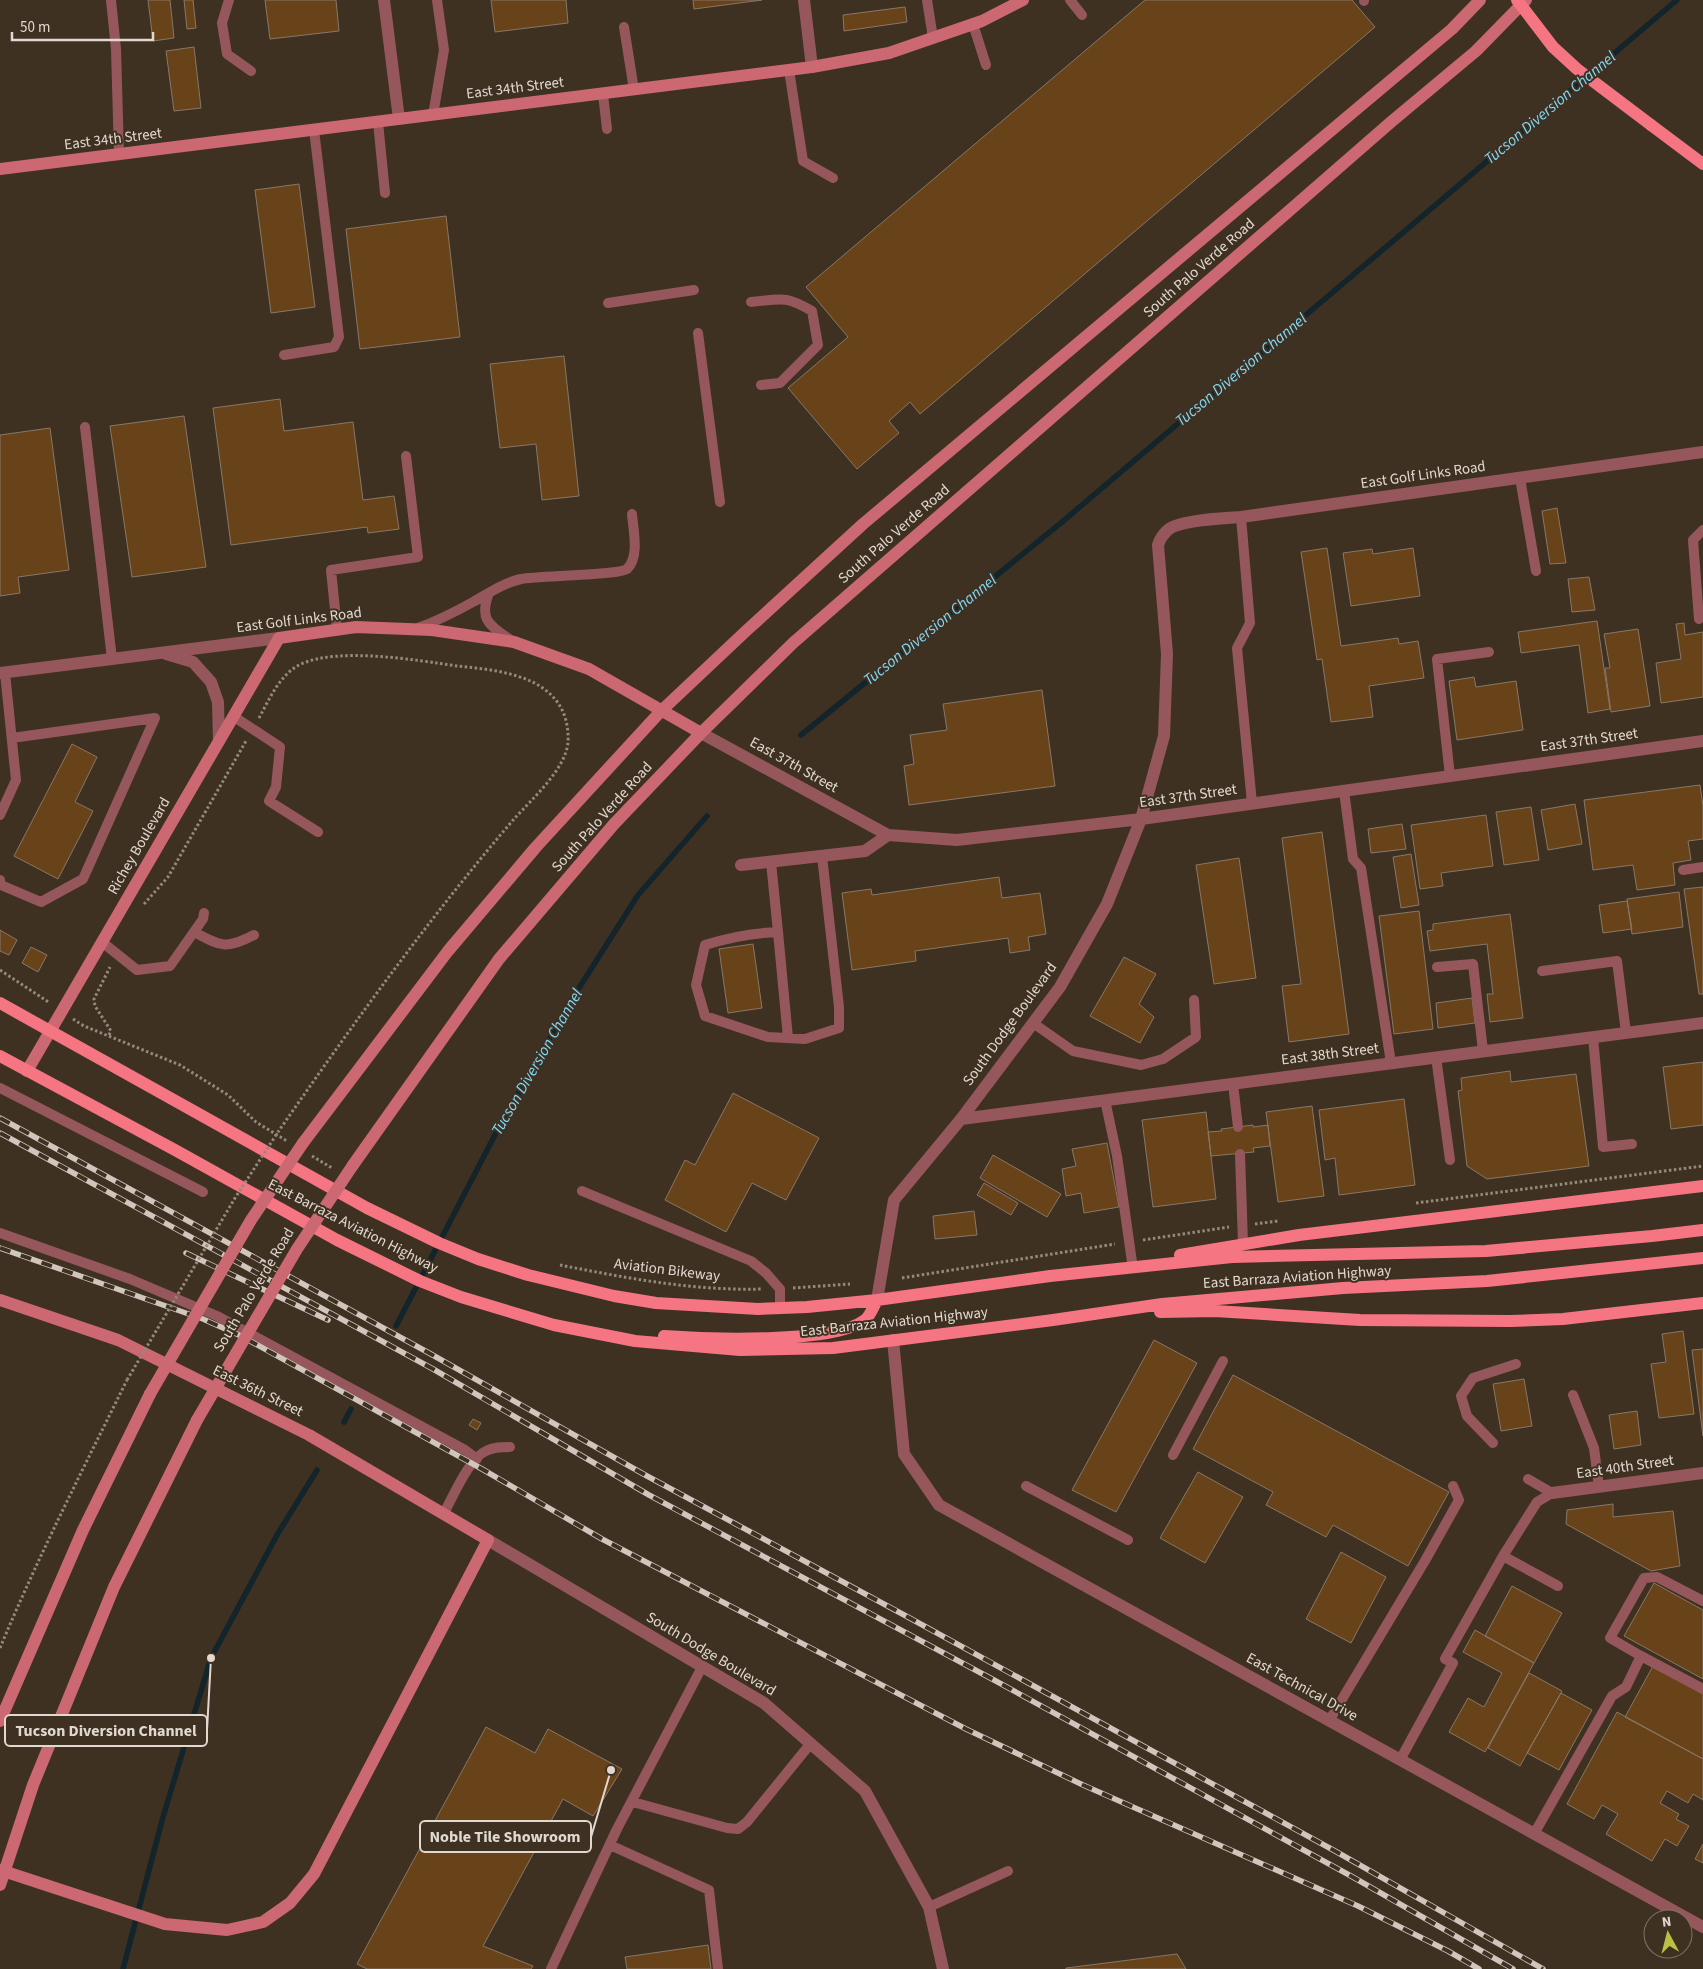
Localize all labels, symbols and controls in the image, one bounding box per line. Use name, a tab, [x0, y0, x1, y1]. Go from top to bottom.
scale bar	[12, 10, 154, 42]
text: 50 m	[20, 17, 50, 38]
water label: Tucson Diversion Channel	[1479, 46, 1621, 170]
street label: East 34th Street	[465, 72, 565, 104]
street label: East 34th Street	[63, 123, 163, 155]
street label: South Palo Verde Road	[1139, 214, 1259, 322]
water label: Tucson Diversion Channel	[1170, 308, 1312, 432]
street label: East Golf Links Road	[1359, 456, 1487, 494]
street label: South Palo Verde Road	[834, 480, 954, 588]
water label: Tucson Diversion Channel	[859, 569, 1001, 691]
street label: East Golf Links Road	[235, 602, 363, 638]
street label: East 37th Street	[1539, 723, 1639, 757]
street label: East 37th Street	[746, 732, 842, 798]
street label: South Palo Verde Road	[547, 757, 657, 877]
street label: East 37th Street	[1138, 779, 1238, 813]
street label: Richey Boulevard	[103, 794, 175, 898]
street label: South Dodge Boulevard	[958, 958, 1062, 1090]
water label: Tucson Diversion Channel	[486, 985, 588, 1139]
street label: East 38th Street	[1280, 1038, 1380, 1070]
street label: East Barraza Aviation Highway	[264, 1174, 442, 1278]
street label: South Palo Verde Road	[208, 1224, 300, 1356]
street label: Aviation Bikeway	[613, 1253, 721, 1287]
street label: East Barraza Aviation Highway	[1202, 1260, 1392, 1294]
street label: East Barraza Aviation Highway	[799, 1302, 989, 1342]
street label: East 36th Street	[209, 1360, 307, 1422]
street label: East 40th Street	[1575, 1450, 1675, 1484]
street label: South Dodge Boulevard	[642, 1607, 780, 1701]
street label: East Technical Drive	[1242, 1648, 1362, 1726]
callout: Tucson Diversion Channel	[5, 1715, 207, 1746]
text: Tucson Diversion Channel	[15, 1720, 197, 1742]
callout: Noble Tile Showroom	[420, 1821, 591, 1852]
text: Noble Tile Showroom	[429, 1826, 581, 1848]
north arrow	[1643, 1909, 1693, 1959]
text: N	[1661, 1912, 1672, 1933]

